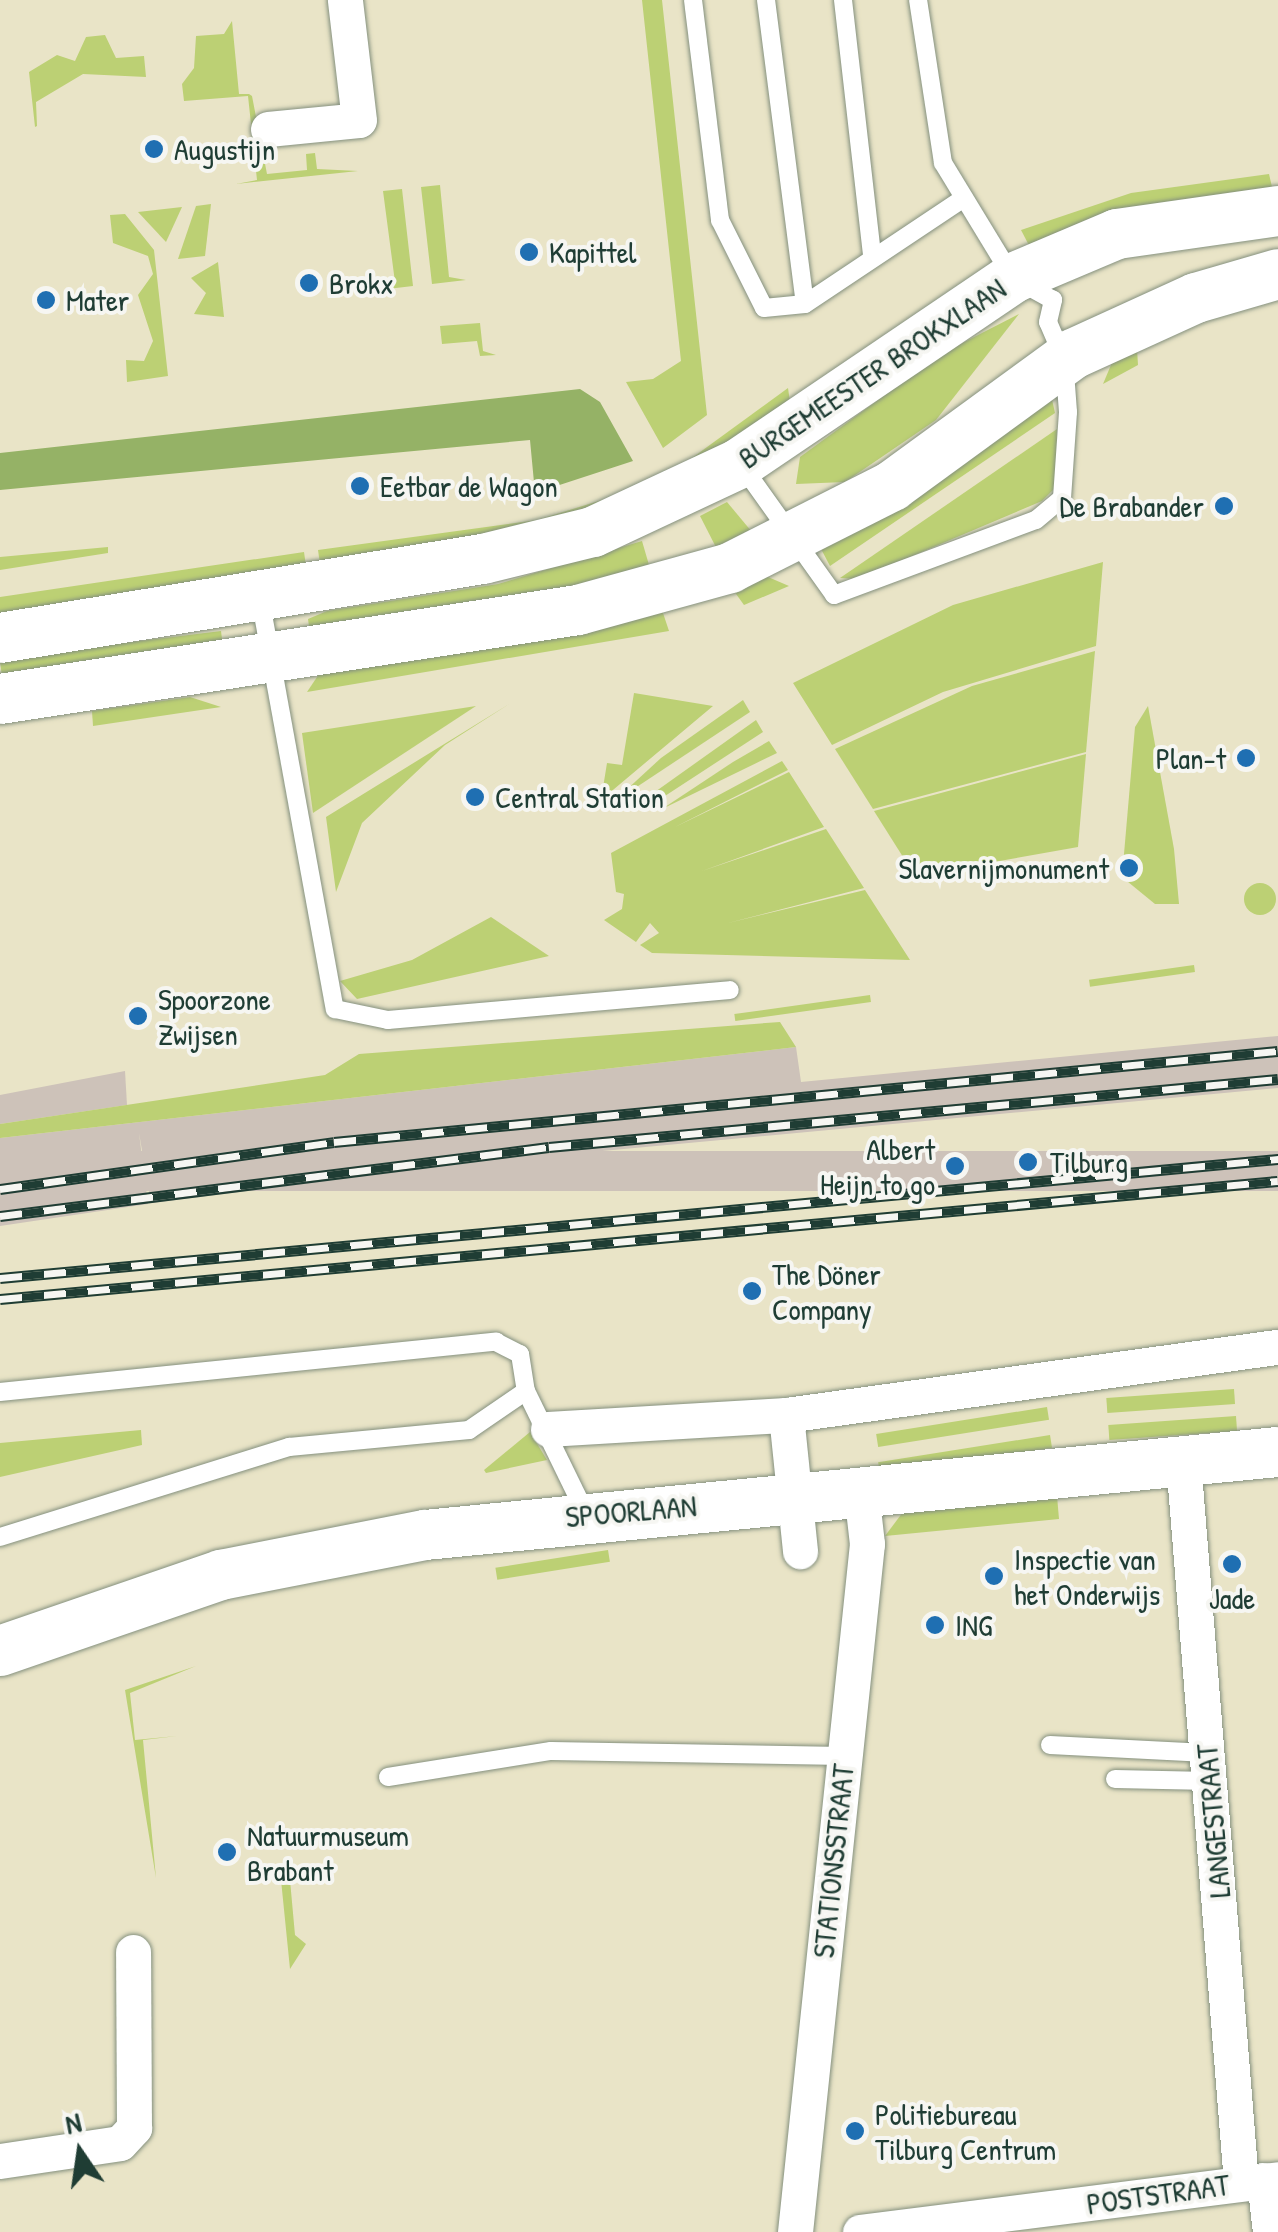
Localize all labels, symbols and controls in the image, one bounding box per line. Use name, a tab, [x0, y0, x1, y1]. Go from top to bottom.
place label: Augustijn	[174, 131, 275, 167]
marker: Augustijn	[143, 138, 165, 160]
place label: Kapittel	[549, 234, 637, 270]
marker: Kapittel	[518, 241, 540, 263]
place label: Brokx	[329, 265, 394, 301]
street label: BURGEMEESTER BROKXLAAN	[732, 270, 1012, 476]
marker: Brokx	[298, 272, 320, 294]
place label: Mater	[66, 282, 129, 318]
marker: Mater	[35, 289, 57, 311]
place label: Eetbar de Wagon	[380, 468, 558, 504]
marker: Eetbar de Wagon	[349, 475, 371, 497]
place label: De Brabander	[1060, 488, 1204, 524]
marker: De Brabander	[1213, 495, 1235, 517]
place label: Plan-t	[1156, 740, 1226, 776]
marker: Plan-t	[1235, 747, 1257, 769]
place label: Central Station	[495, 779, 664, 815]
marker: Central Station	[464, 786, 486, 808]
place label: Slavernijmonument	[898, 850, 1109, 886]
marker: Slavernijmonument	[1118, 857, 1140, 879]
place label: Spoorzone Zwijsen	[158, 981, 271, 1052]
marker: Spoorzone Zwijsen	[127, 1005, 149, 1027]
place label: Albert Heijn to go	[820, 1131, 935, 1202]
place label: Tilburg	[1050, 1144, 1128, 1180]
marker: Tilburg	[1015, 1149, 1041, 1175]
marker: Albert Heijn to go	[944, 1155, 966, 1177]
place label: The Döner Company	[772, 1256, 881, 1326]
marker: The Döner Company	[741, 1280, 763, 1302]
street label: SPOORLAAN	[564, 1487, 698, 1535]
place label: Inspectie van het Onderwijs	[1014, 1541, 1160, 1612]
marker: Jade	[1221, 1553, 1243, 1575]
marker: Inspectie van het Onderwijs	[983, 1565, 1005, 1587]
place label: Jade	[1209, 1580, 1255, 1616]
place label: ING	[955, 1607, 992, 1643]
marker: ING	[924, 1614, 946, 1636]
street label: LANGESTRAAT	[1188, 1743, 1238, 1899]
street label: STATIONSSTRAAT	[805, 1762, 861, 1960]
place label: Natuurmuseum Brabant	[247, 1817, 409, 1888]
marker: Natuurmuseum Brabant	[216, 1841, 238, 1863]
place label: Politiebureau Tilburg Centrum	[875, 2096, 1056, 2166]
north arrow	[30, 2102, 130, 2202]
text: N	[62, 2103, 85, 2143]
marker: Politiebureau Tilburg Centrum	[844, 2120, 866, 2142]
street label: POSTSTRAAT	[1084, 2166, 1232, 2222]

